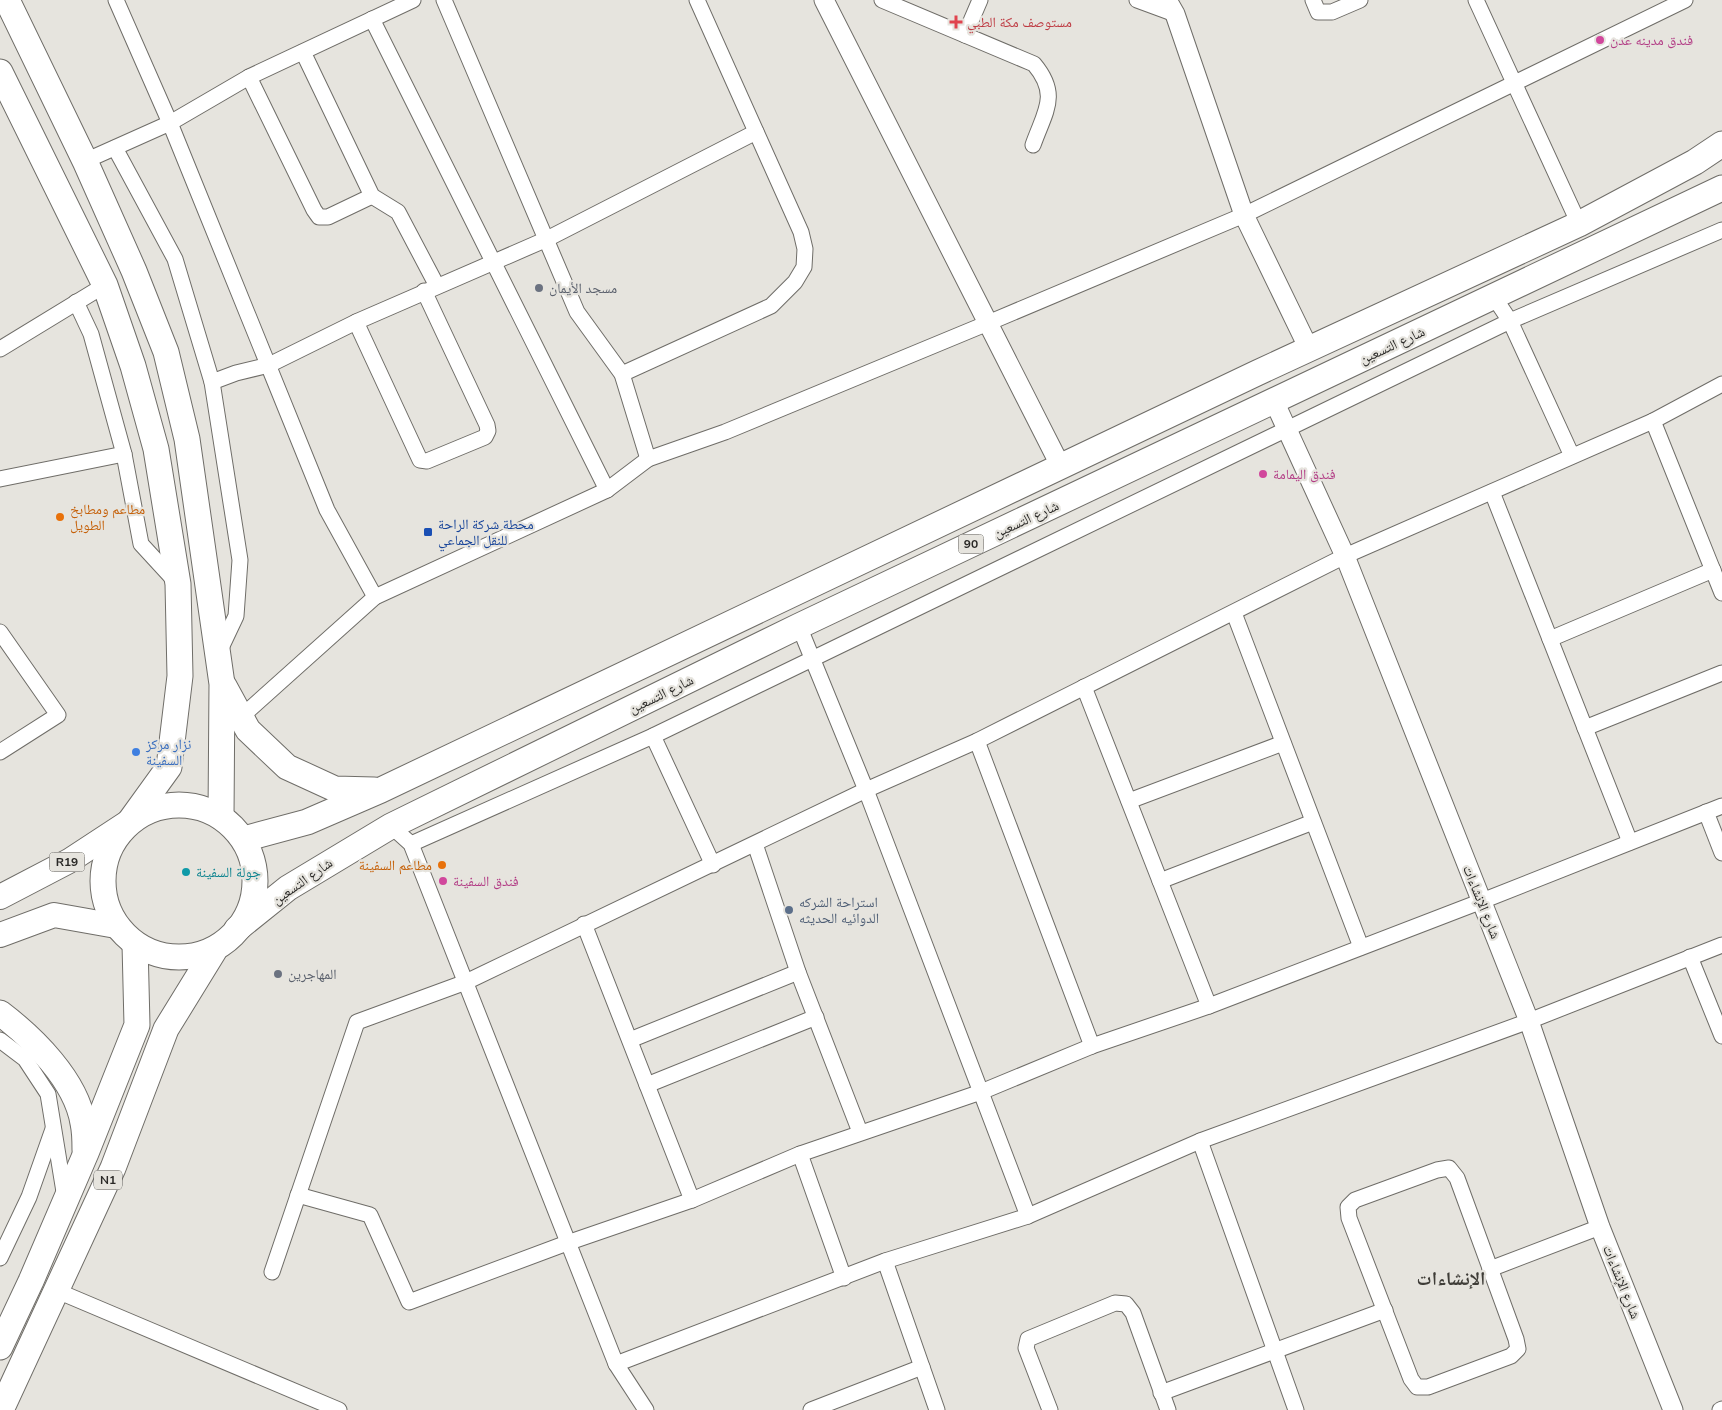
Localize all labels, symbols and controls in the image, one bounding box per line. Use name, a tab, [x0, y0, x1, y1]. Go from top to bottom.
place label: مستوصف مكة الطبي	[967, 13, 1072, 34]
marker: مستوصف مكة الطبي	[949, 15, 963, 29]
place label: فندق مدينه عدن	[1610, 31, 1693, 50]
marker: فندق مدينه عدن	[1594, 34, 1606, 46]
place label: مسجد الأيمان	[549, 279, 617, 298]
marker: مسجد الأيمان	[533, 282, 545, 294]
street label: شارع التسعين	[1357, 322, 1428, 369]
place label: فندق اليمامة	[1273, 465, 1336, 484]
marker: فندق اليمامة	[1257, 468, 1269, 480]
street label: شارع التسعين	[991, 496, 1062, 543]
place label: مطاعم ومطابخ الطويل	[70, 500, 145, 535]
marker: مطاعم ومطابخ الطويل	[54, 511, 66, 523]
place label: محطة شركة الراحة للنقل الجماعي	[438, 515, 534, 552]
marker: محطة شركة الراحة للنقل الجماعي	[422, 526, 434, 538]
road number: 90	[958, 534, 984, 554]
street label: شارع التسعين	[626, 671, 697, 718]
place label: نزار مركز السفينة	[145, 735, 191, 770]
marker: نزار مركز السفينة	[130, 746, 142, 758]
road number: R19	[50, 852, 84, 872]
street label: شارع التسعين	[268, 854, 336, 909]
place label: مطاعم السفينة	[359, 856, 432, 875]
marker: مطاعم السفينة	[436, 859, 448, 871]
place label: جولة السفينة	[196, 863, 261, 882]
street label: شارع الإنشاءات	[1458, 863, 1505, 942]
marker: جولة السفينة	[180, 866, 192, 878]
place label: فندق السفينة	[453, 872, 519, 891]
marker: فندق السفينة	[437, 875, 449, 887]
place label: استراحة الشركه الدوائيه الحديثه	[799, 893, 879, 928]
marker: استراحة الشركه الدوائيه الحديثه	[783, 904, 795, 916]
place label: المهاجرين	[288, 965, 337, 984]
marker: المهاجرين	[272, 968, 284, 980]
road number: N1	[94, 1170, 122, 1190]
street label: شارع الإنشاءات	[1598, 1243, 1645, 1322]
district label: الإنشاءات	[1416, 1266, 1486, 1292]

